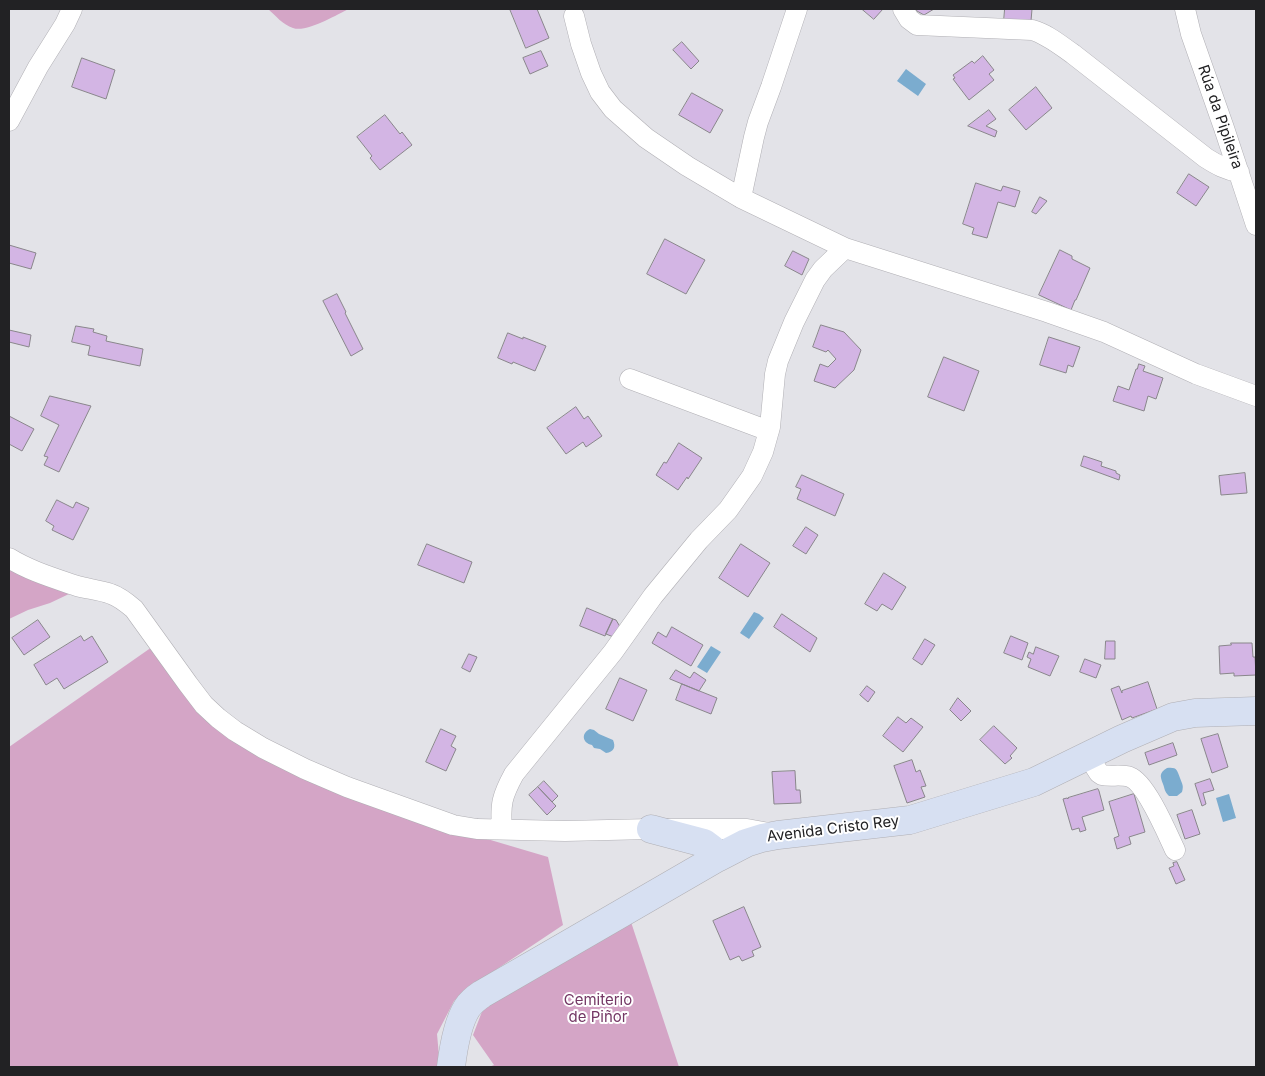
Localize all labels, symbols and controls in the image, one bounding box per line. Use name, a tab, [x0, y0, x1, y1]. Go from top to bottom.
street label: Rúa da Pipileira	[1194, 62, 1246, 172]
street label: Avenida Cristo Rey	[766, 812, 900, 846]
park label: Cemiterio de Piñor	[564, 991, 632, 1026]

